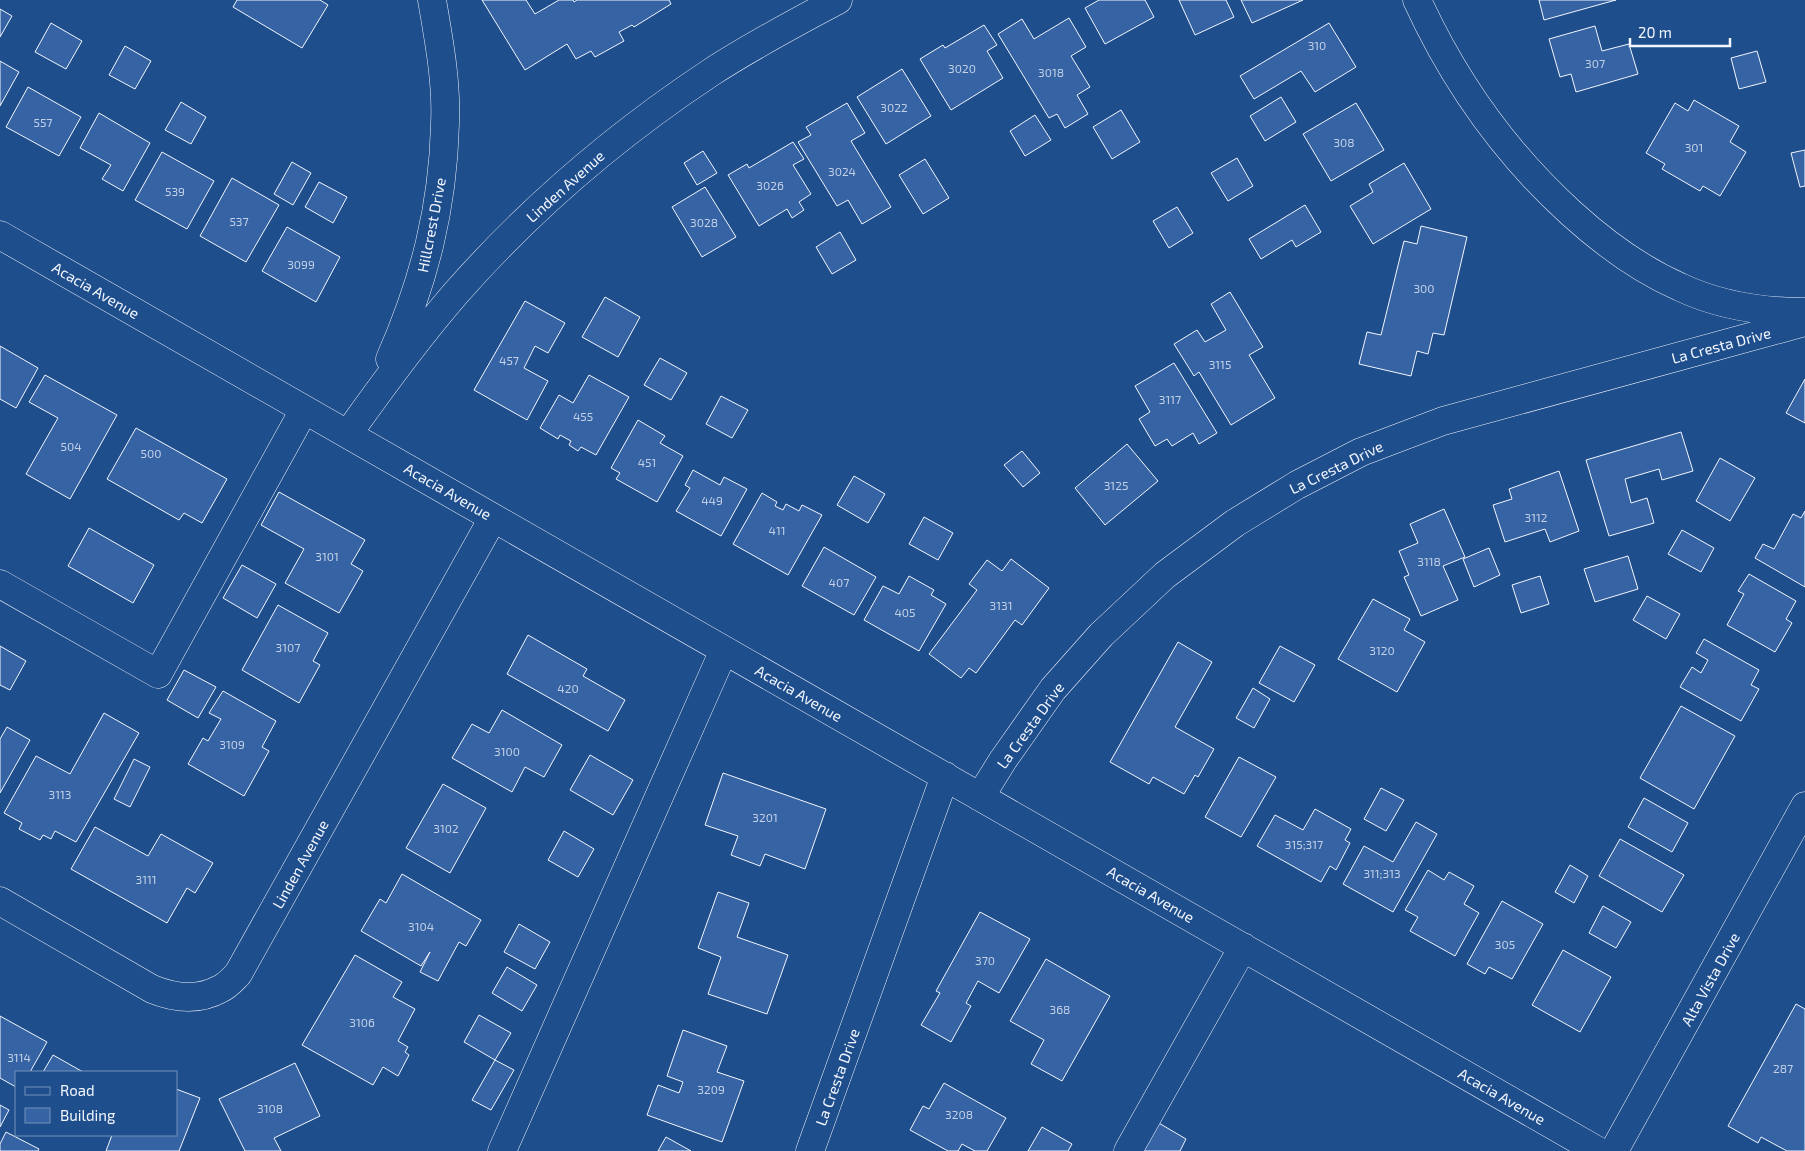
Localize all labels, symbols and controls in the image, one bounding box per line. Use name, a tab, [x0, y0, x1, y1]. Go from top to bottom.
scale bar	[1630, 15, 1730, 47]
text: 20 m	[1638, 23, 1672, 41]
house number: 310	[1308, 38, 1326, 52]
house number: 307	[1585, 56, 1605, 70]
house number: 3020	[948, 61, 976, 75]
house number: 3018	[1038, 65, 1064, 79]
house number: 3022	[880, 100, 908, 114]
house number: 557	[33, 115, 53, 129]
house number: 308	[1333, 135, 1355, 149]
house number: 301	[1685, 140, 1703, 154]
street label: Linden Avenue	[522, 146, 608, 226]
house number: 3024	[828, 164, 856, 178]
street label: Hillcrest Drive	[413, 176, 449, 274]
house number: 3026	[756, 178, 784, 192]
house number: 539	[165, 184, 185, 198]
house number: 537	[229, 214, 249, 228]
house number: 3028	[690, 215, 718, 229]
house number: 3099	[287, 257, 315, 271]
street label: Acacia Avenue	[49, 258, 143, 322]
house number: 300	[1413, 281, 1435, 295]
street label: La Cresta Drive	[1669, 323, 1773, 367]
house number: 457	[499, 353, 519, 367]
house number: 3115	[1209, 357, 1231, 371]
house number: 3117	[1159, 392, 1181, 406]
house number: 455	[573, 409, 593, 423]
street label: La Cresta Drive	[1286, 436, 1386, 498]
house number: 504	[60, 439, 82, 453]
house number: 500	[141, 446, 161, 460]
house number: 451	[638, 455, 656, 469]
street label: Acacia Avenue	[401, 459, 495, 523]
house number: 3125	[1104, 478, 1128, 492]
house number: 449	[701, 493, 723, 507]
house number: 3112	[1525, 510, 1548, 524]
house number: 411	[769, 523, 785, 537]
house number: 3101	[315, 549, 339, 563]
house number: 3118	[1417, 554, 1441, 568]
house number: 407	[829, 575, 849, 589]
house number: 3131	[990, 598, 1012, 612]
house number: 405	[894, 605, 916, 619]
house number: 3107	[276, 640, 300, 654]
house number: 3120	[1369, 643, 1395, 657]
street label: Acacia Avenue	[752, 661, 846, 725]
street label: La Cresta Drive	[993, 678, 1067, 772]
house number: 420	[557, 681, 579, 695]
house number: 3109	[219, 737, 245, 751]
house number: 3100	[494, 744, 520, 758]
house number: 3113	[49, 787, 71, 801]
house number: 3201	[752, 810, 778, 824]
street label: Linden Avenue	[268, 816, 332, 912]
house number: 3102	[433, 821, 459, 835]
house number: 315;317	[1285, 837, 1323, 851]
street label: Acacia Avenue	[1104, 862, 1198, 926]
house number: 311;313	[1363, 866, 1401, 880]
house number: 3111	[135, 872, 157, 886]
house number: 3104	[408, 919, 434, 933]
street label: Alta Vista Drive	[1677, 929, 1743, 1029]
house number: 305	[1495, 937, 1515, 951]
house number: 370	[975, 953, 995, 967]
house number: 368	[1050, 1002, 1070, 1016]
house number: 3106	[349, 1015, 375, 1029]
street label: La Cresta Drive	[811, 1026, 863, 1128]
house number: 3114	[7, 1050, 31, 1064]
house number: 287	[1773, 1061, 1793, 1075]
street label: Acacia Avenue	[1455, 1064, 1549, 1128]
legend	[15, 1071, 178, 1136]
text: Road	[60, 1081, 95, 1099]
house number: 3209	[697, 1082, 725, 1096]
house number: 3108	[257, 1101, 283, 1115]
text: Building	[60, 1106, 116, 1124]
house number: 3208	[945, 1107, 973, 1121]

